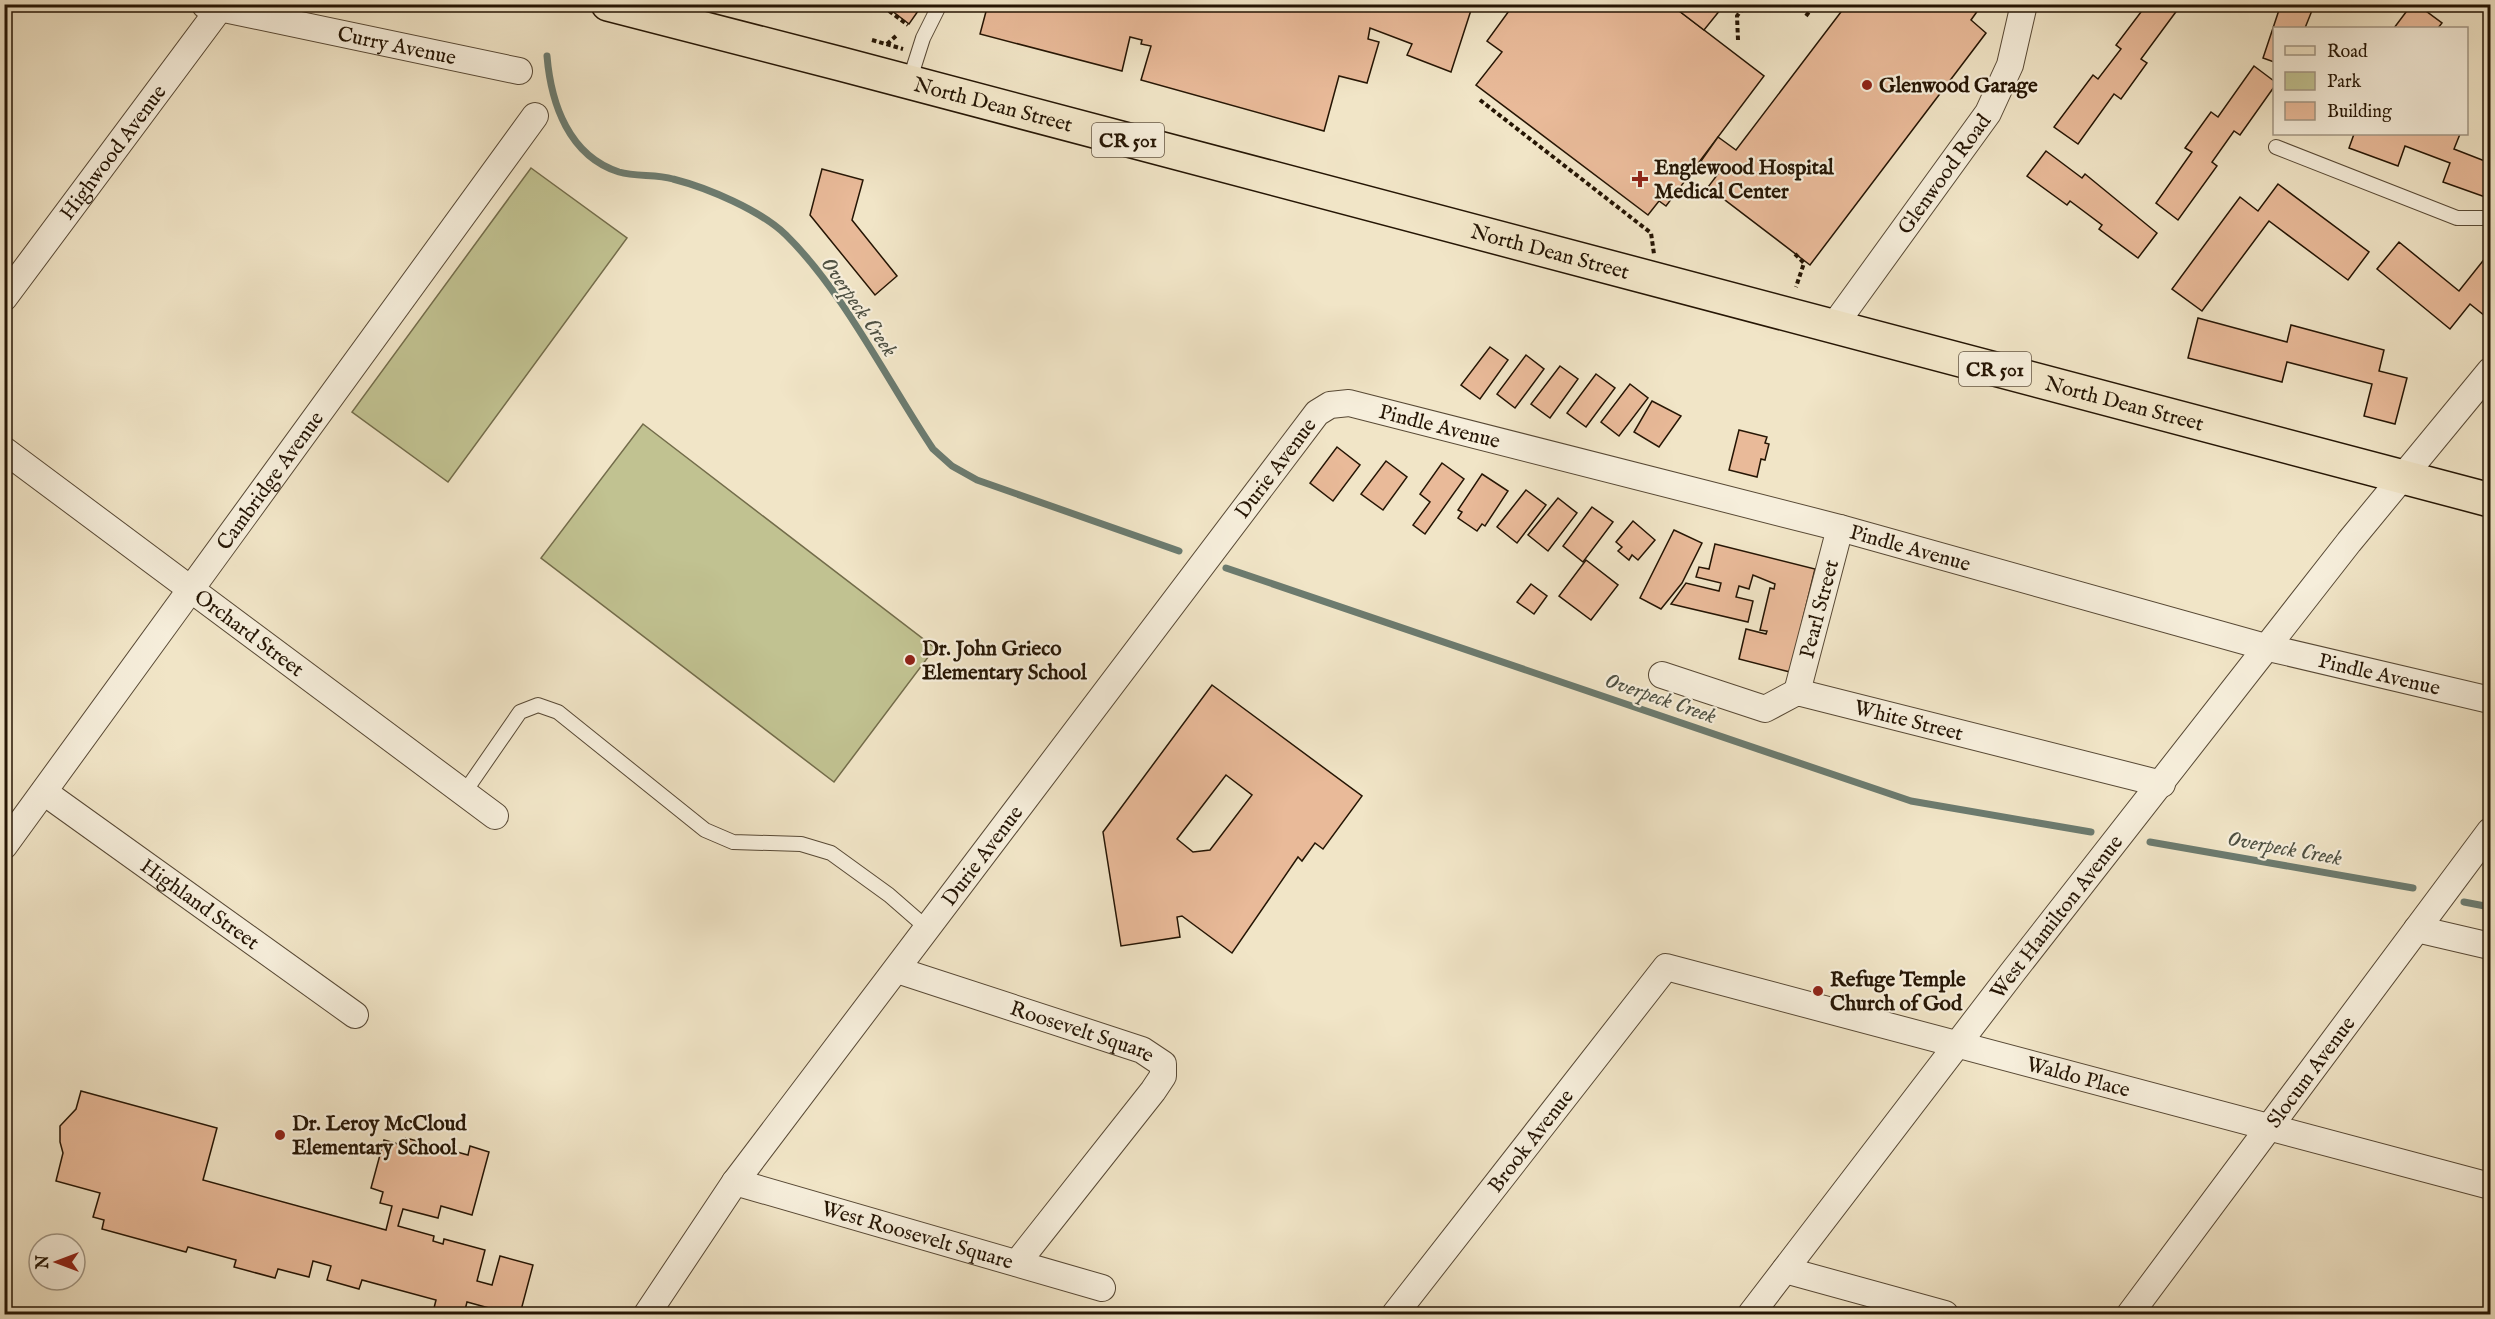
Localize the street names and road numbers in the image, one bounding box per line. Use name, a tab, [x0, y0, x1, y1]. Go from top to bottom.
street label: Curry Avenue	[335, 21, 459, 72]
street label: North Dean Street	[910, 72, 1075, 140]
street label: Highwood Avenue	[55, 80, 173, 226]
street label: Glenwood Road	[1892, 109, 1998, 240]
road number: CR 501	[1092, 123, 1164, 157]
street label: North Dean Street	[1467, 219, 1632, 287]
road number: CR 501	[1959, 352, 2031, 386]
street label: North Dean Street	[2042, 371, 2206, 439]
street label: Pindle Avenue	[1376, 399, 1503, 456]
street label: Cambridge Avenue	[211, 406, 331, 556]
street label: Durie Avenue	[1230, 413, 1324, 525]
street label: Pindle Avenue	[1846, 519, 1974, 579]
street label: Pearl Street	[1794, 557, 1846, 661]
street label: Orchard Street	[188, 584, 309, 684]
street label: Pindle Avenue	[2316, 648, 2443, 703]
street label: White Street	[1851, 695, 1966, 748]
street label: Durie Avenue	[936, 800, 1030, 912]
street label: West Hamilton Avenue	[1985, 830, 2130, 1005]
street label: Highland Street	[134, 853, 264, 957]
street label: Roosevelt Square	[1006, 996, 1159, 1070]
street label: Slocum Avenue	[2261, 1011, 2362, 1134]
street label: Waldo Place	[2023, 1051, 2133, 1105]
street label: Brook Avenue	[1483, 1084, 1581, 1199]
street label: West Roosevelt Square	[818, 1196, 1016, 1277]

